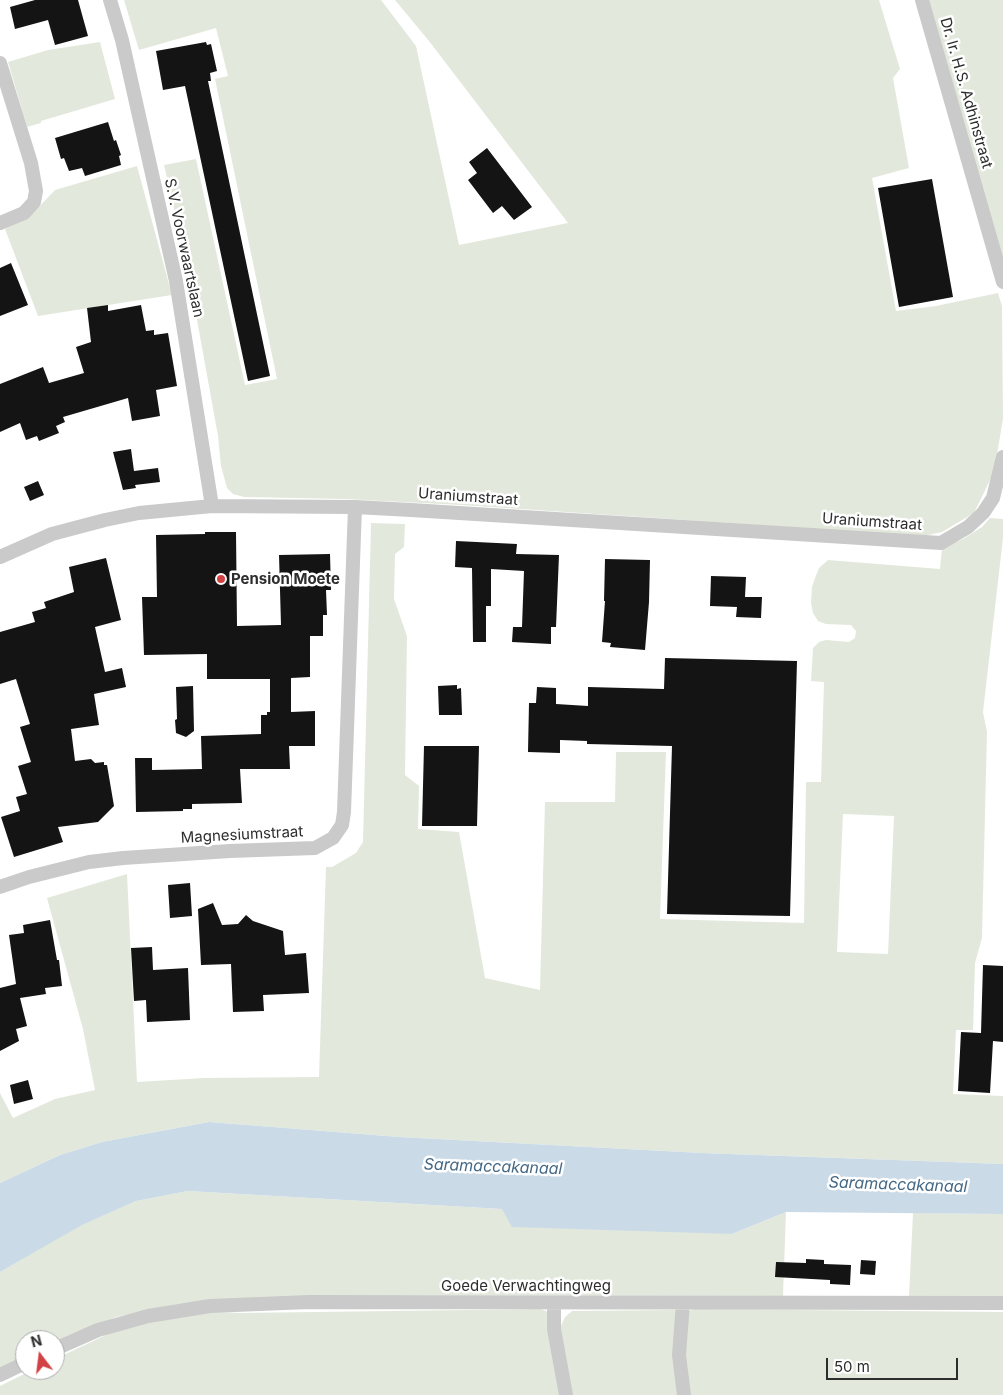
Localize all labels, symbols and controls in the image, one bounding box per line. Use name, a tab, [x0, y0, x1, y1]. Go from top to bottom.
street label: Dr. Ir. H.S. Adhinstraat	[936, 15, 996, 171]
street label: S.V. Voorwaartslaan	[160, 177, 208, 319]
street label: Uraniumstraat	[418, 485, 518, 509]
street label: Uraniumstraat	[822, 510, 922, 534]
place label: Pension Moete	[231, 570, 340, 588]
marker: Pension Moete	[215, 573, 227, 585]
street label: Magnesiumstraat	[180, 823, 304, 847]
water label: Saramaccakanaal	[423, 1155, 563, 1179]
water label: Saramaccakanaal	[828, 1173, 968, 1197]
street label: Goede Verwachtingweg	[441, 1277, 611, 1295]
north arrow	[15, 1330, 65, 1380]
text: N	[29, 1331, 44, 1351]
scale bar	[828, 1348, 960, 1380]
text: 50 m	[834, 1357, 870, 1376]

